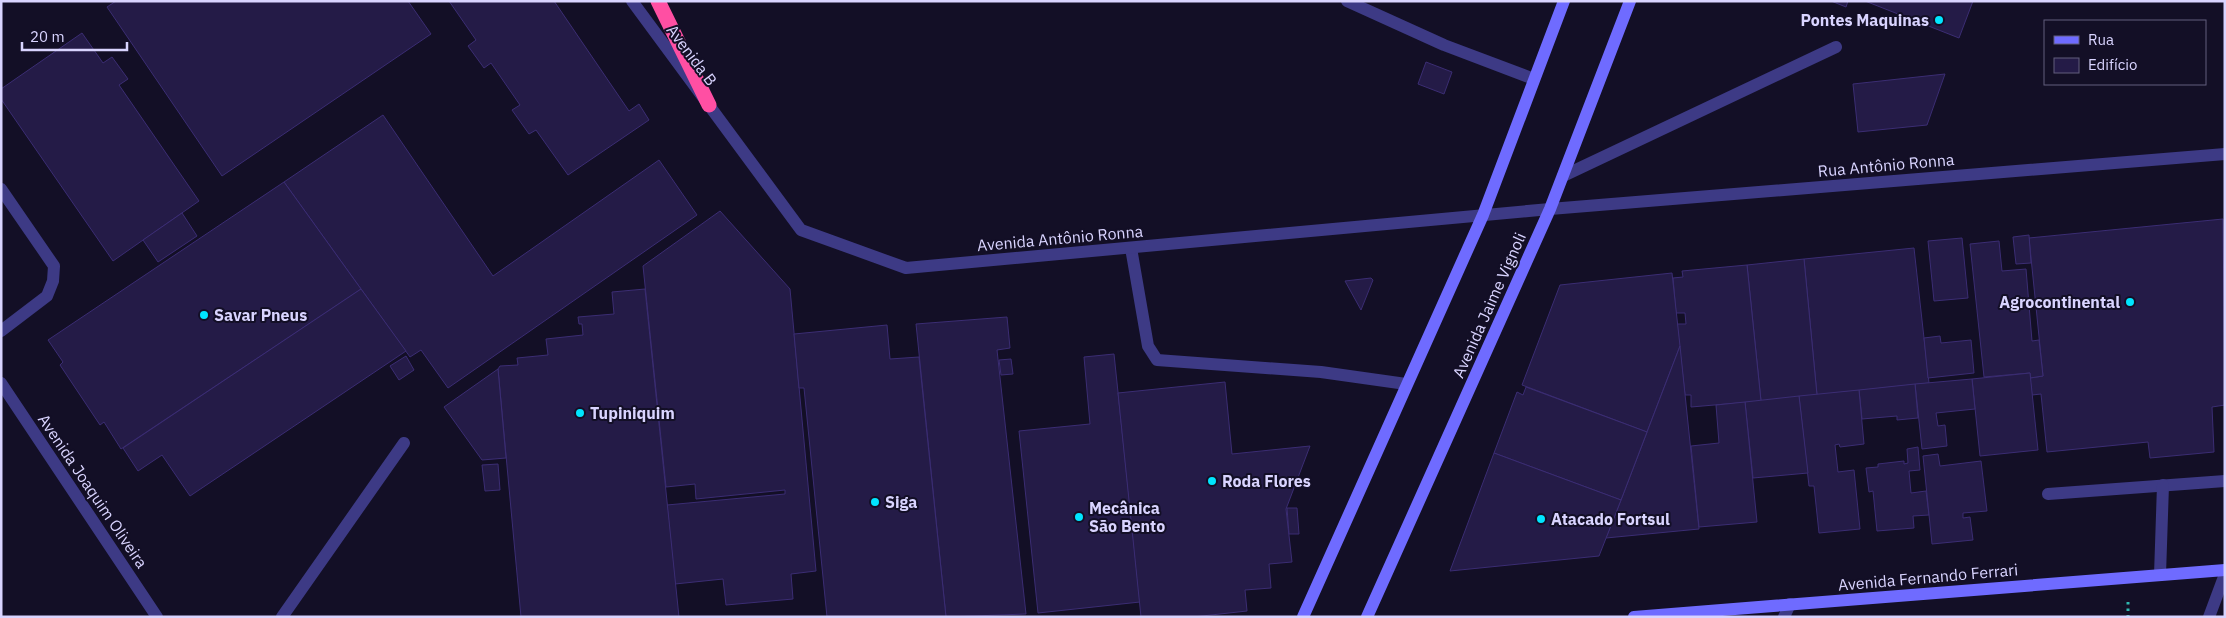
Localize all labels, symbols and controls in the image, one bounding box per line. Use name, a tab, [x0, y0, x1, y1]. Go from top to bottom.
place label: Pontes Maquinas	[1801, 10, 1929, 30]
marker: Pontes Maquinas	[1933, 14, 1945, 26]
scale bar	[22, 20, 128, 52]
street label: Avenida B	[662, 20, 722, 90]
legend	[2044, 20, 2206, 85]
text: 20 m	[30, 27, 65, 46]
text: Rua	[2088, 30, 2114, 49]
text: Edifício	[2088, 55, 2137, 74]
street label: Rua Antônio Ronna	[1817, 149, 1956, 181]
street label: Avenida Antônio Ronna	[976, 221, 1144, 255]
street label: Avenida Jaime Vignoli	[1448, 229, 1530, 381]
place label: Agrocontinental	[1999, 292, 2120, 312]
marker: Agrocontinental	[2124, 296, 2136, 308]
place label: Savar Pneus	[214, 305, 307, 325]
marker: Savar Pneus	[198, 309, 210, 321]
place label: Tupiniquim	[590, 403, 675, 423]
marker: Tupiniquim	[574, 407, 586, 419]
street label: Avenida Joaquim Oliveira	[34, 410, 152, 572]
place label: Roda Flores	[1222, 471, 1311, 491]
marker: Roda Flores	[1206, 475, 1218, 487]
place label: Siga	[885, 492, 917, 512]
marker: Siga	[869, 496, 881, 508]
place label: Mecânica São Bento	[1089, 498, 1165, 536]
place label: Atacado Fortsul	[1551, 509, 1670, 529]
marker: Mecânica São Bento	[1073, 511, 1085, 523]
marker: Atacado Fortsul	[1535, 513, 1547, 525]
street label: Avenida Fernando Ferrari	[1837, 559, 2019, 595]

